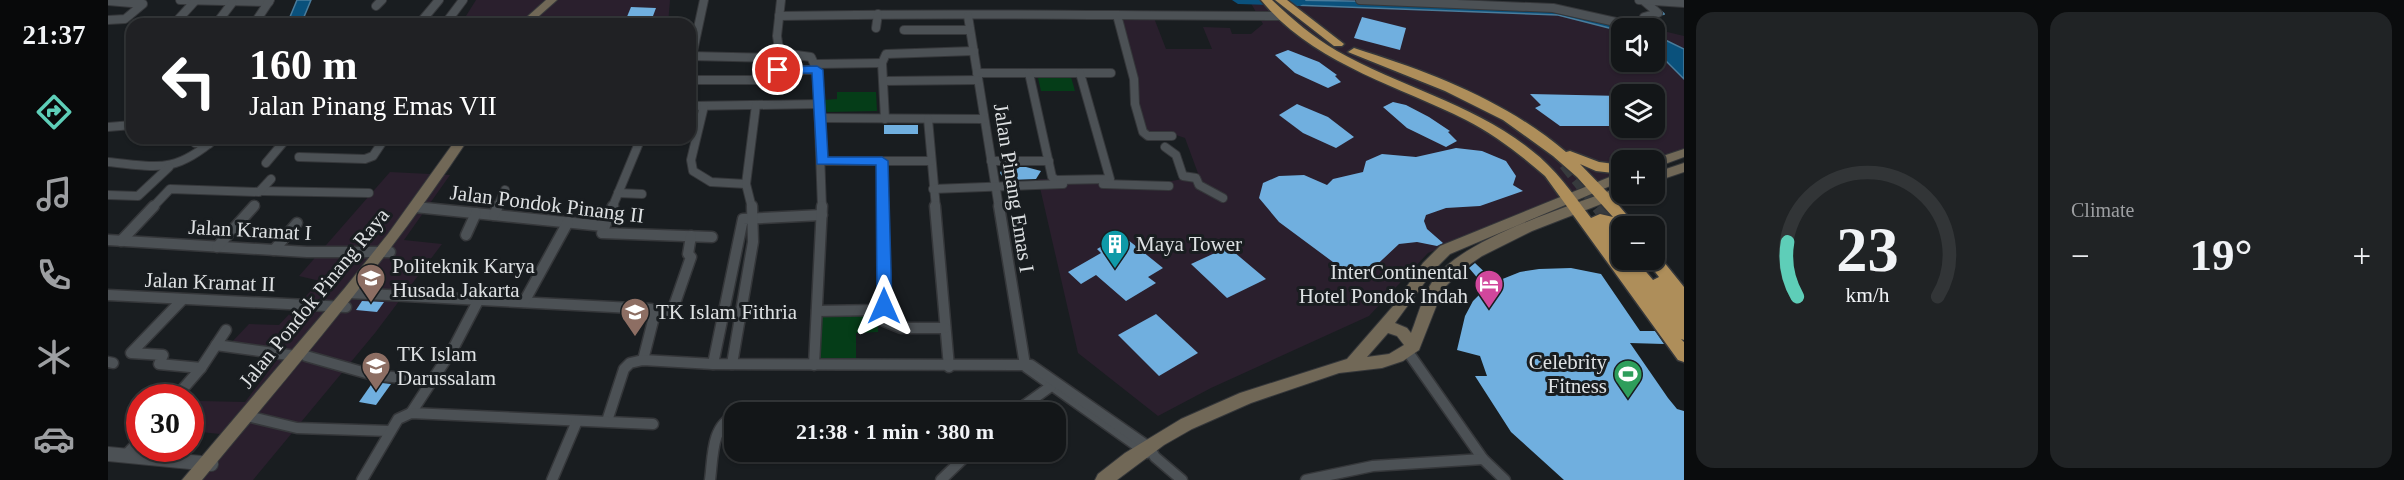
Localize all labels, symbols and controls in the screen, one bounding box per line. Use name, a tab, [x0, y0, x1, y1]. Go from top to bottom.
map controls	[1611, 18, 1665, 270]
button: sound	[1611, 18, 1665, 72]
text: 21:37	[23, 20, 86, 50]
icon: left	[150, 42, 228, 120]
text: 160 m	[249, 42, 358, 88]
pin	[752, 44, 803, 95]
icon: arrive	[761, 53, 794, 86]
button: layers	[1611, 84, 1665, 138]
icon: directions	[33, 91, 75, 133]
text: Jalan Pinang Emas VII	[249, 91, 497, 121]
street label: Jalan Pinang Emas I	[989, 102, 1039, 274]
button: +	[1611, 150, 1665, 204]
icon: music	[33, 173, 75, 215]
street label: Jalan Pondok Pinang II	[449, 180, 645, 228]
text: Climate	[2071, 199, 2134, 221]
street label: Jalan Pondok Pinang Raya	[234, 203, 394, 393]
street label: Jalan Kramat I	[188, 215, 312, 245]
text: 23	[1836, 215, 1898, 284]
button: −	[1611, 216, 1665, 270]
building icon: Maya Tower	[1099, 228, 1131, 270]
text: 19°	[2190, 230, 2253, 280]
place label: Maya Tower	[1136, 232, 1242, 256]
text: −	[2071, 238, 2090, 274]
text: +	[2352, 238, 2371, 274]
icon: phone	[33, 254, 75, 296]
place label: Politeknik Karya Husada Jakarta	[392, 254, 536, 302]
place label: InterContinental Hotel Pondok Indah	[1299, 260, 1468, 308]
school or university icon: Politeknik Karya Husada Jakarta	[355, 262, 387, 304]
street label: Jalan Kramat II	[144, 268, 276, 296]
hotel icon: InterContinental Hotel Pondok Indah	[1473, 268, 1505, 310]
position arrow	[852, 274, 916, 338]
text: km/h	[1845, 283, 1889, 307]
school or university icon: TK Islam Fithria	[619, 296, 651, 338]
place label: TK Islam Fithria	[656, 300, 798, 324]
icon: climate	[33, 336, 75, 378]
place label: TK Islam Darussalam	[397, 342, 496, 390]
school or university icon: TK Islam Darussalam	[360, 350, 392, 392]
place label: Celebrity Fitness	[1529, 350, 1607, 398]
sports icon: Celebrity Fitness	[1612, 358, 1644, 400]
speed limit sign: 30	[126, 384, 204, 462]
icon: car	[33, 418, 75, 460]
text: 21:38 · 1 min · 380 m	[796, 419, 994, 444]

